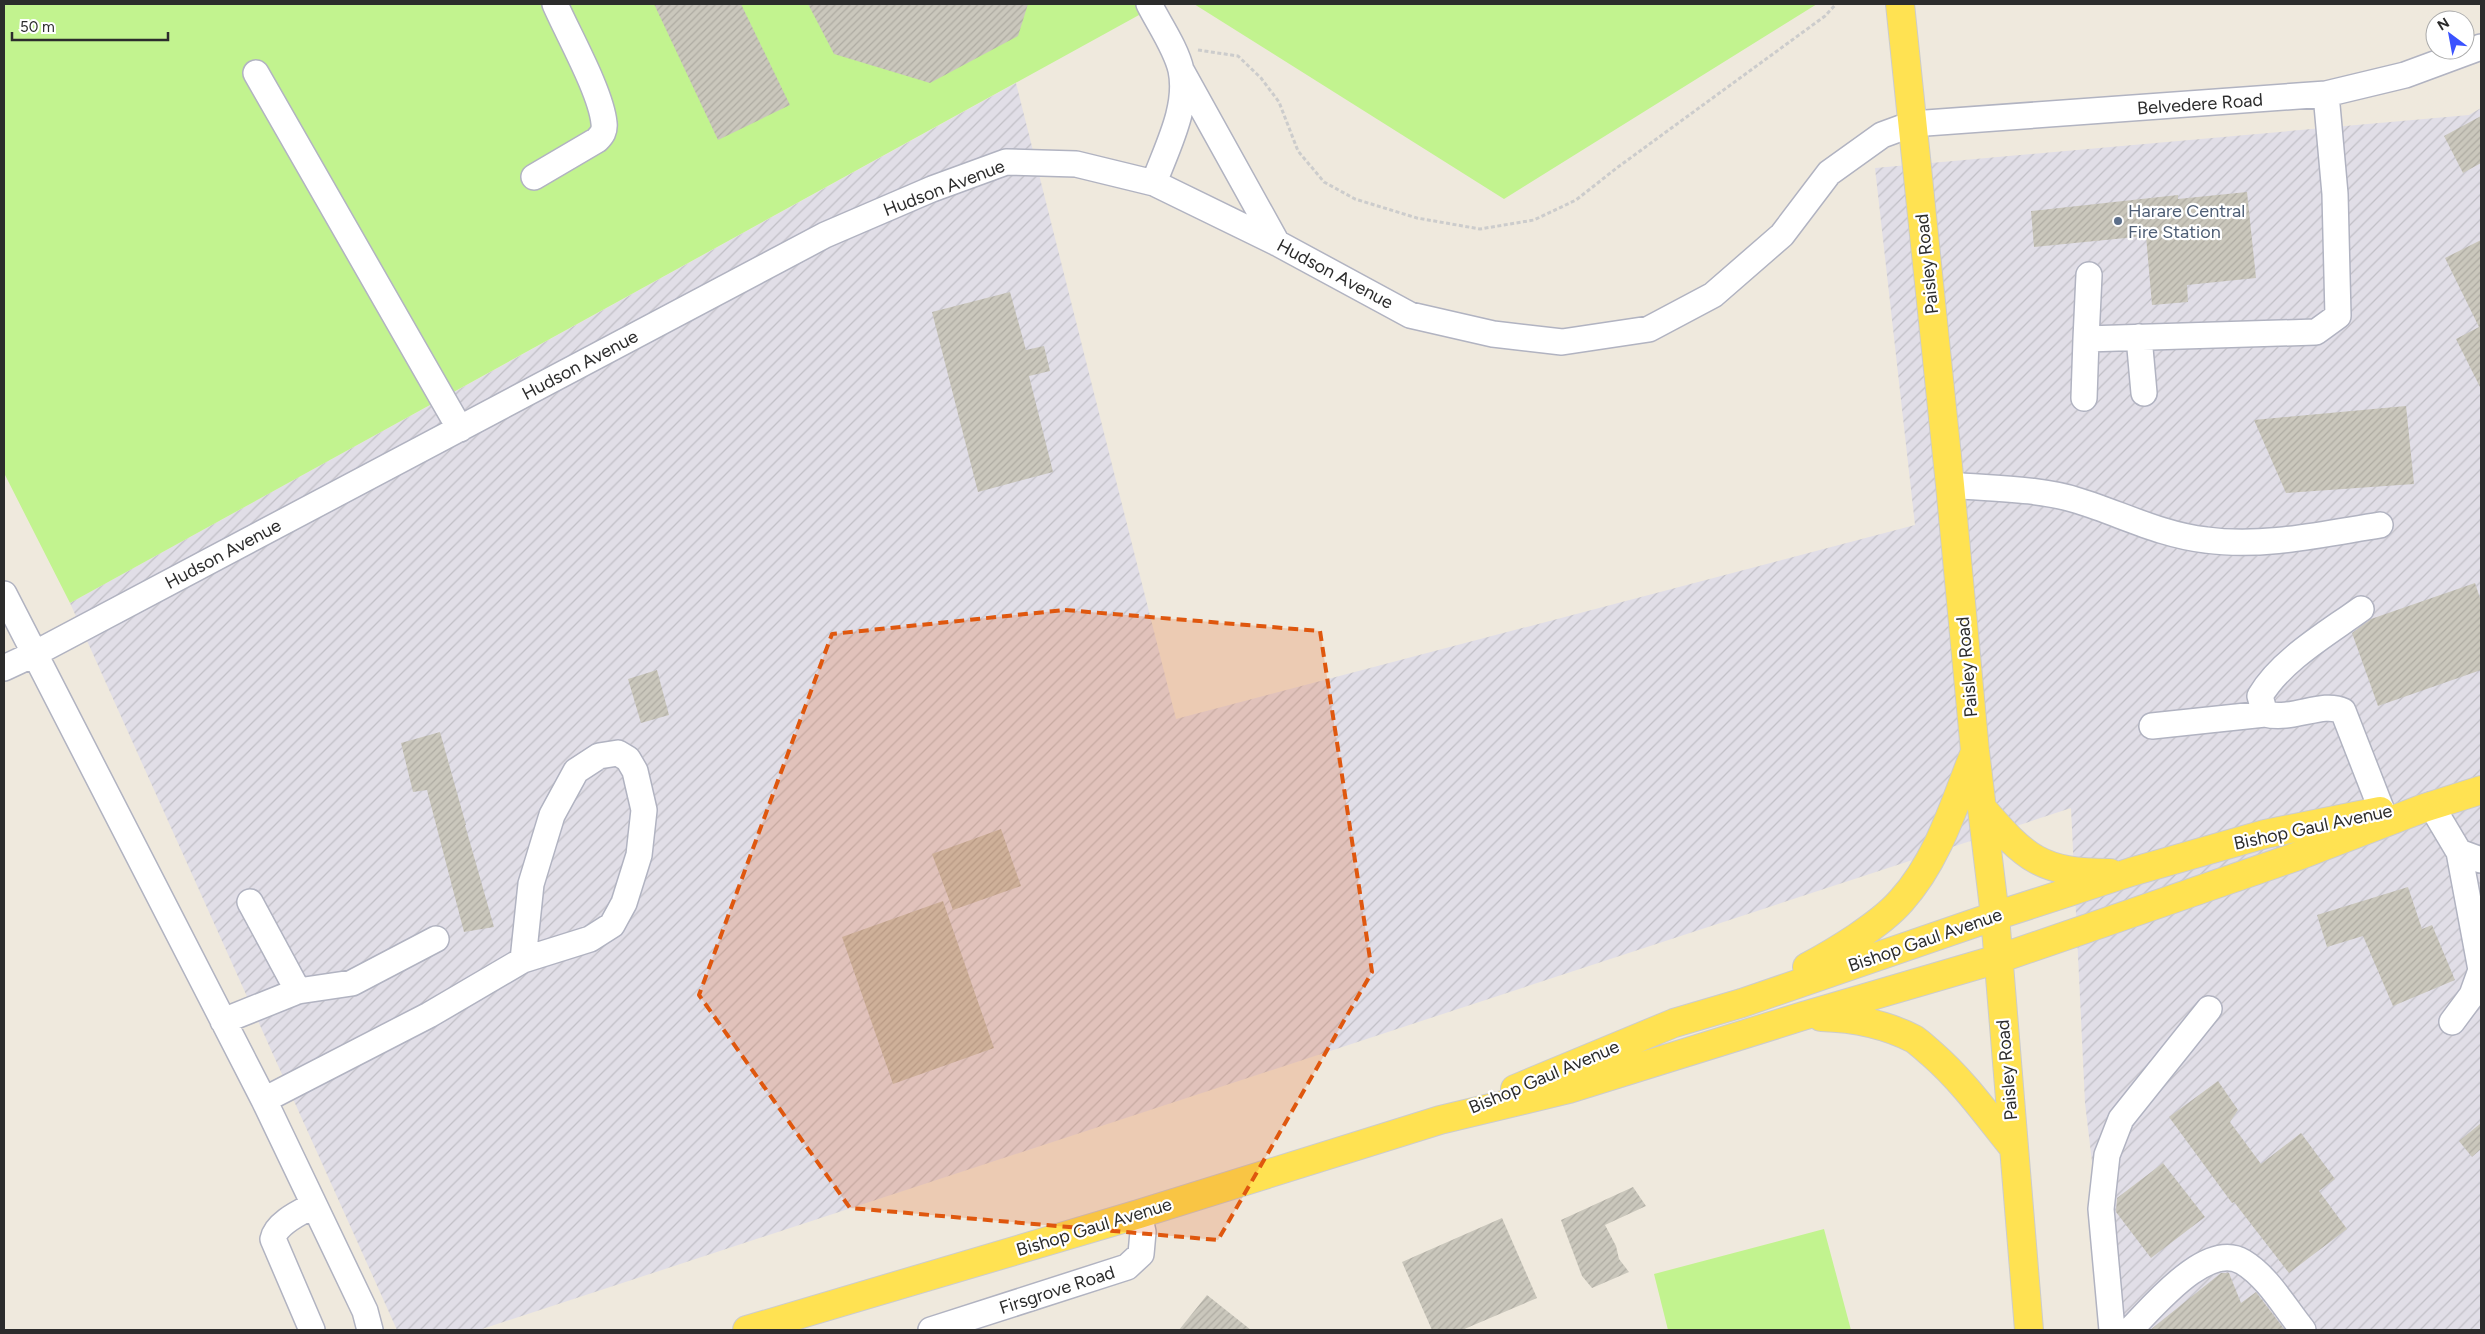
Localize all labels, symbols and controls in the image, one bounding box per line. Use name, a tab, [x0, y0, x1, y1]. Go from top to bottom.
scale bar	[12, 10, 169, 42]
north arrow	[2425, 10, 2475, 60]
text: N	[2434, 14, 2452, 34]
text: 50 m	[20, 18, 55, 36]
street label: Belvedere Road	[2136, 89, 2264, 119]
street label: Hudson Avenue	[880, 155, 1008, 221]
place label: Harare Central Fire Station	[2128, 200, 2245, 243]
street label: Paisley Road	[1911, 213, 1943, 315]
marker: Harare Central Fire Station	[2112, 215, 2124, 227]
street label: Hudson Avenue	[1273, 234, 1397, 314]
street label: Hudson Avenue	[518, 325, 642, 405]
street label: Hudson Avenue	[161, 514, 285, 594]
street label: Paisley Road	[1952, 616, 1982, 718]
street label: Bishop Gaul Avenue	[2232, 799, 2394, 855]
street label: Bishop Gaul Avenue	[1845, 903, 2005, 977]
street label: Paisley Road	[1992, 1019, 2022, 1121]
street label: Bishop Gaul Avenue	[1465, 1035, 1623, 1119]
street label: Bishop Gaul Avenue	[1014, 1193, 1175, 1261]
street label: Firsgrove Road	[996, 1261, 1118, 1319]

